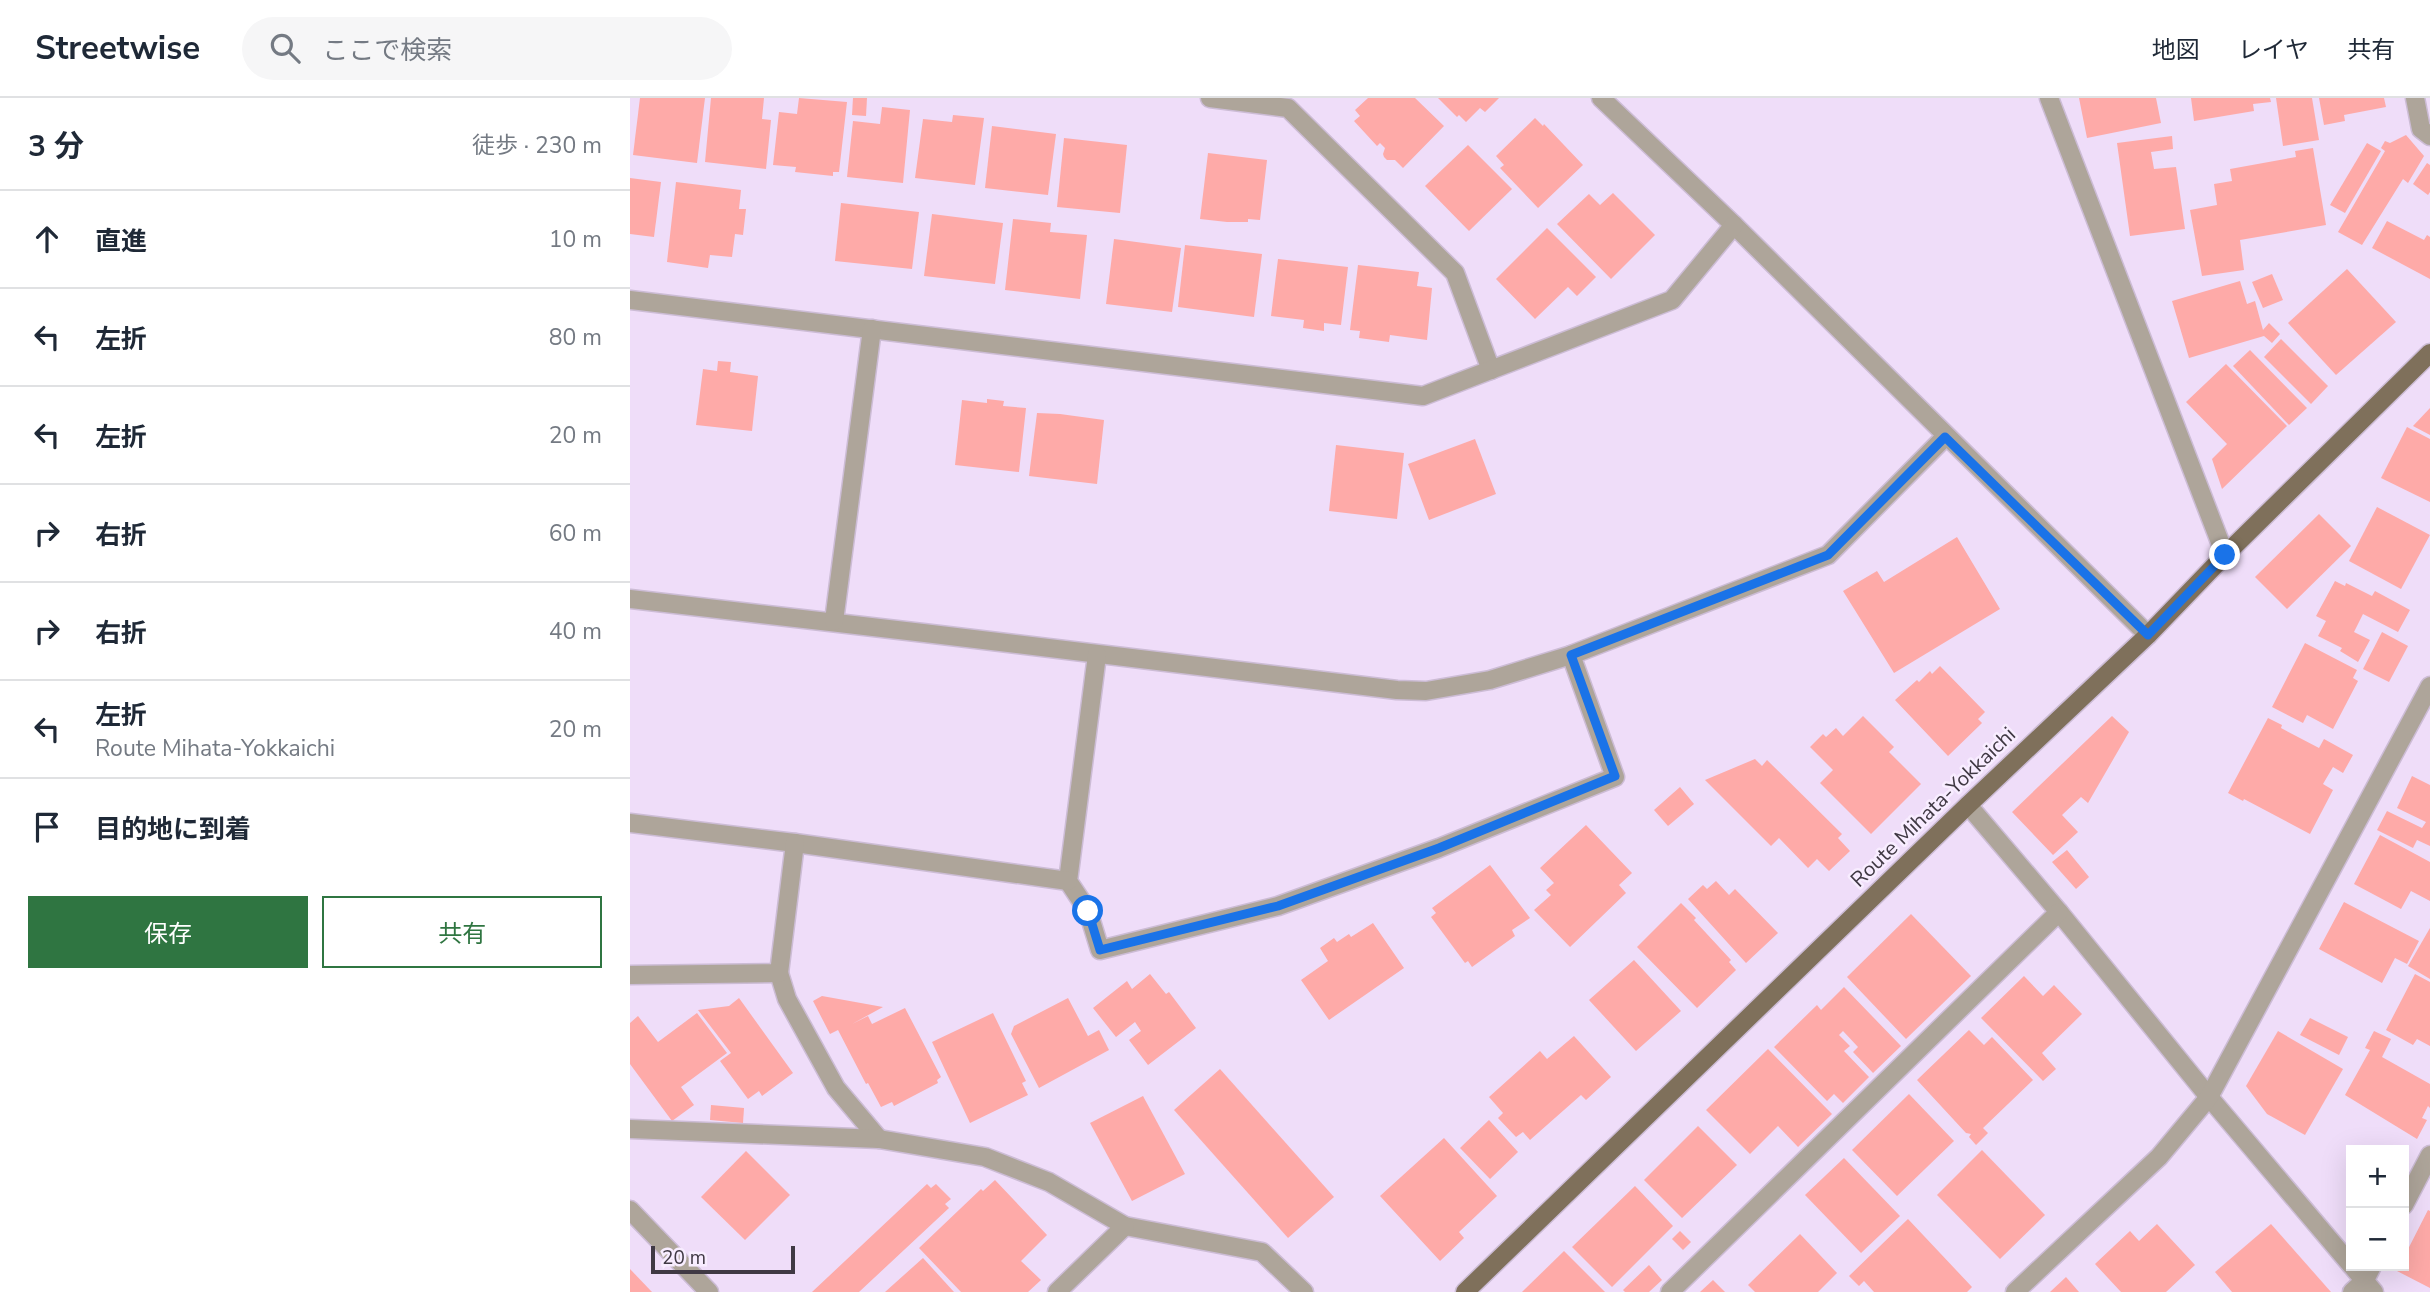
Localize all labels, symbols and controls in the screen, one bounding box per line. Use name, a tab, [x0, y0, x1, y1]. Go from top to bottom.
search box	[242, 17, 732, 80]
text: Streetwise	[35, 26, 200, 71]
icon: search	[266, 29, 304, 67]
text: ここで検索	[322, 33, 452, 68]
text: 地図	[2152, 34, 2200, 66]
text: レイヤ	[2238, 34, 2309, 66]
text: 共有	[2347, 34, 2395, 66]
text: 3 分	[28, 126, 84, 167]
text: 徒歩 · 230 m	[472, 130, 602, 161]
icon: ahead	[28, 220, 66, 258]
text: 直進	[95, 224, 147, 259]
text: 10 m	[549, 224, 602, 255]
icon: left	[28, 318, 66, 356]
text: 左折	[95, 322, 147, 357]
text: 80 m	[549, 322, 602, 353]
icon: left	[28, 416, 66, 454]
text: 左折	[95, 420, 147, 455]
text: 20 m	[549, 420, 602, 451]
icon: right	[28, 514, 66, 552]
text: 右折	[95, 518, 147, 553]
text: 60 m	[549, 518, 602, 549]
route end	[2209, 539, 2240, 570]
icon: right	[28, 612, 66, 650]
text: 右折	[95, 616, 147, 651]
text: 40 m	[549, 616, 602, 647]
text: 左折	[95, 698, 147, 733]
icon: left	[28, 710, 66, 748]
text: 20 m	[549, 714, 602, 745]
street label: Route Mihata-Yokkaichi	[1844, 721, 2022, 893]
text: Route Mihata-Yokkaichi	[95, 733, 335, 764]
icon: arrive	[28, 808, 66, 846]
text: 目的地に到着	[95, 812, 251, 847]
route start	[1072, 895, 1103, 926]
button: 保存	[28, 896, 308, 968]
button: 共有	[322, 896, 602, 968]
map controls	[2346, 1145, 2409, 1271]
button: +	[2346, 1145, 2409, 1208]
button: −	[2346, 1208, 2409, 1271]
scale bar	[651, 1243, 794, 1275]
text: 20 m	[662, 1245, 706, 1271]

